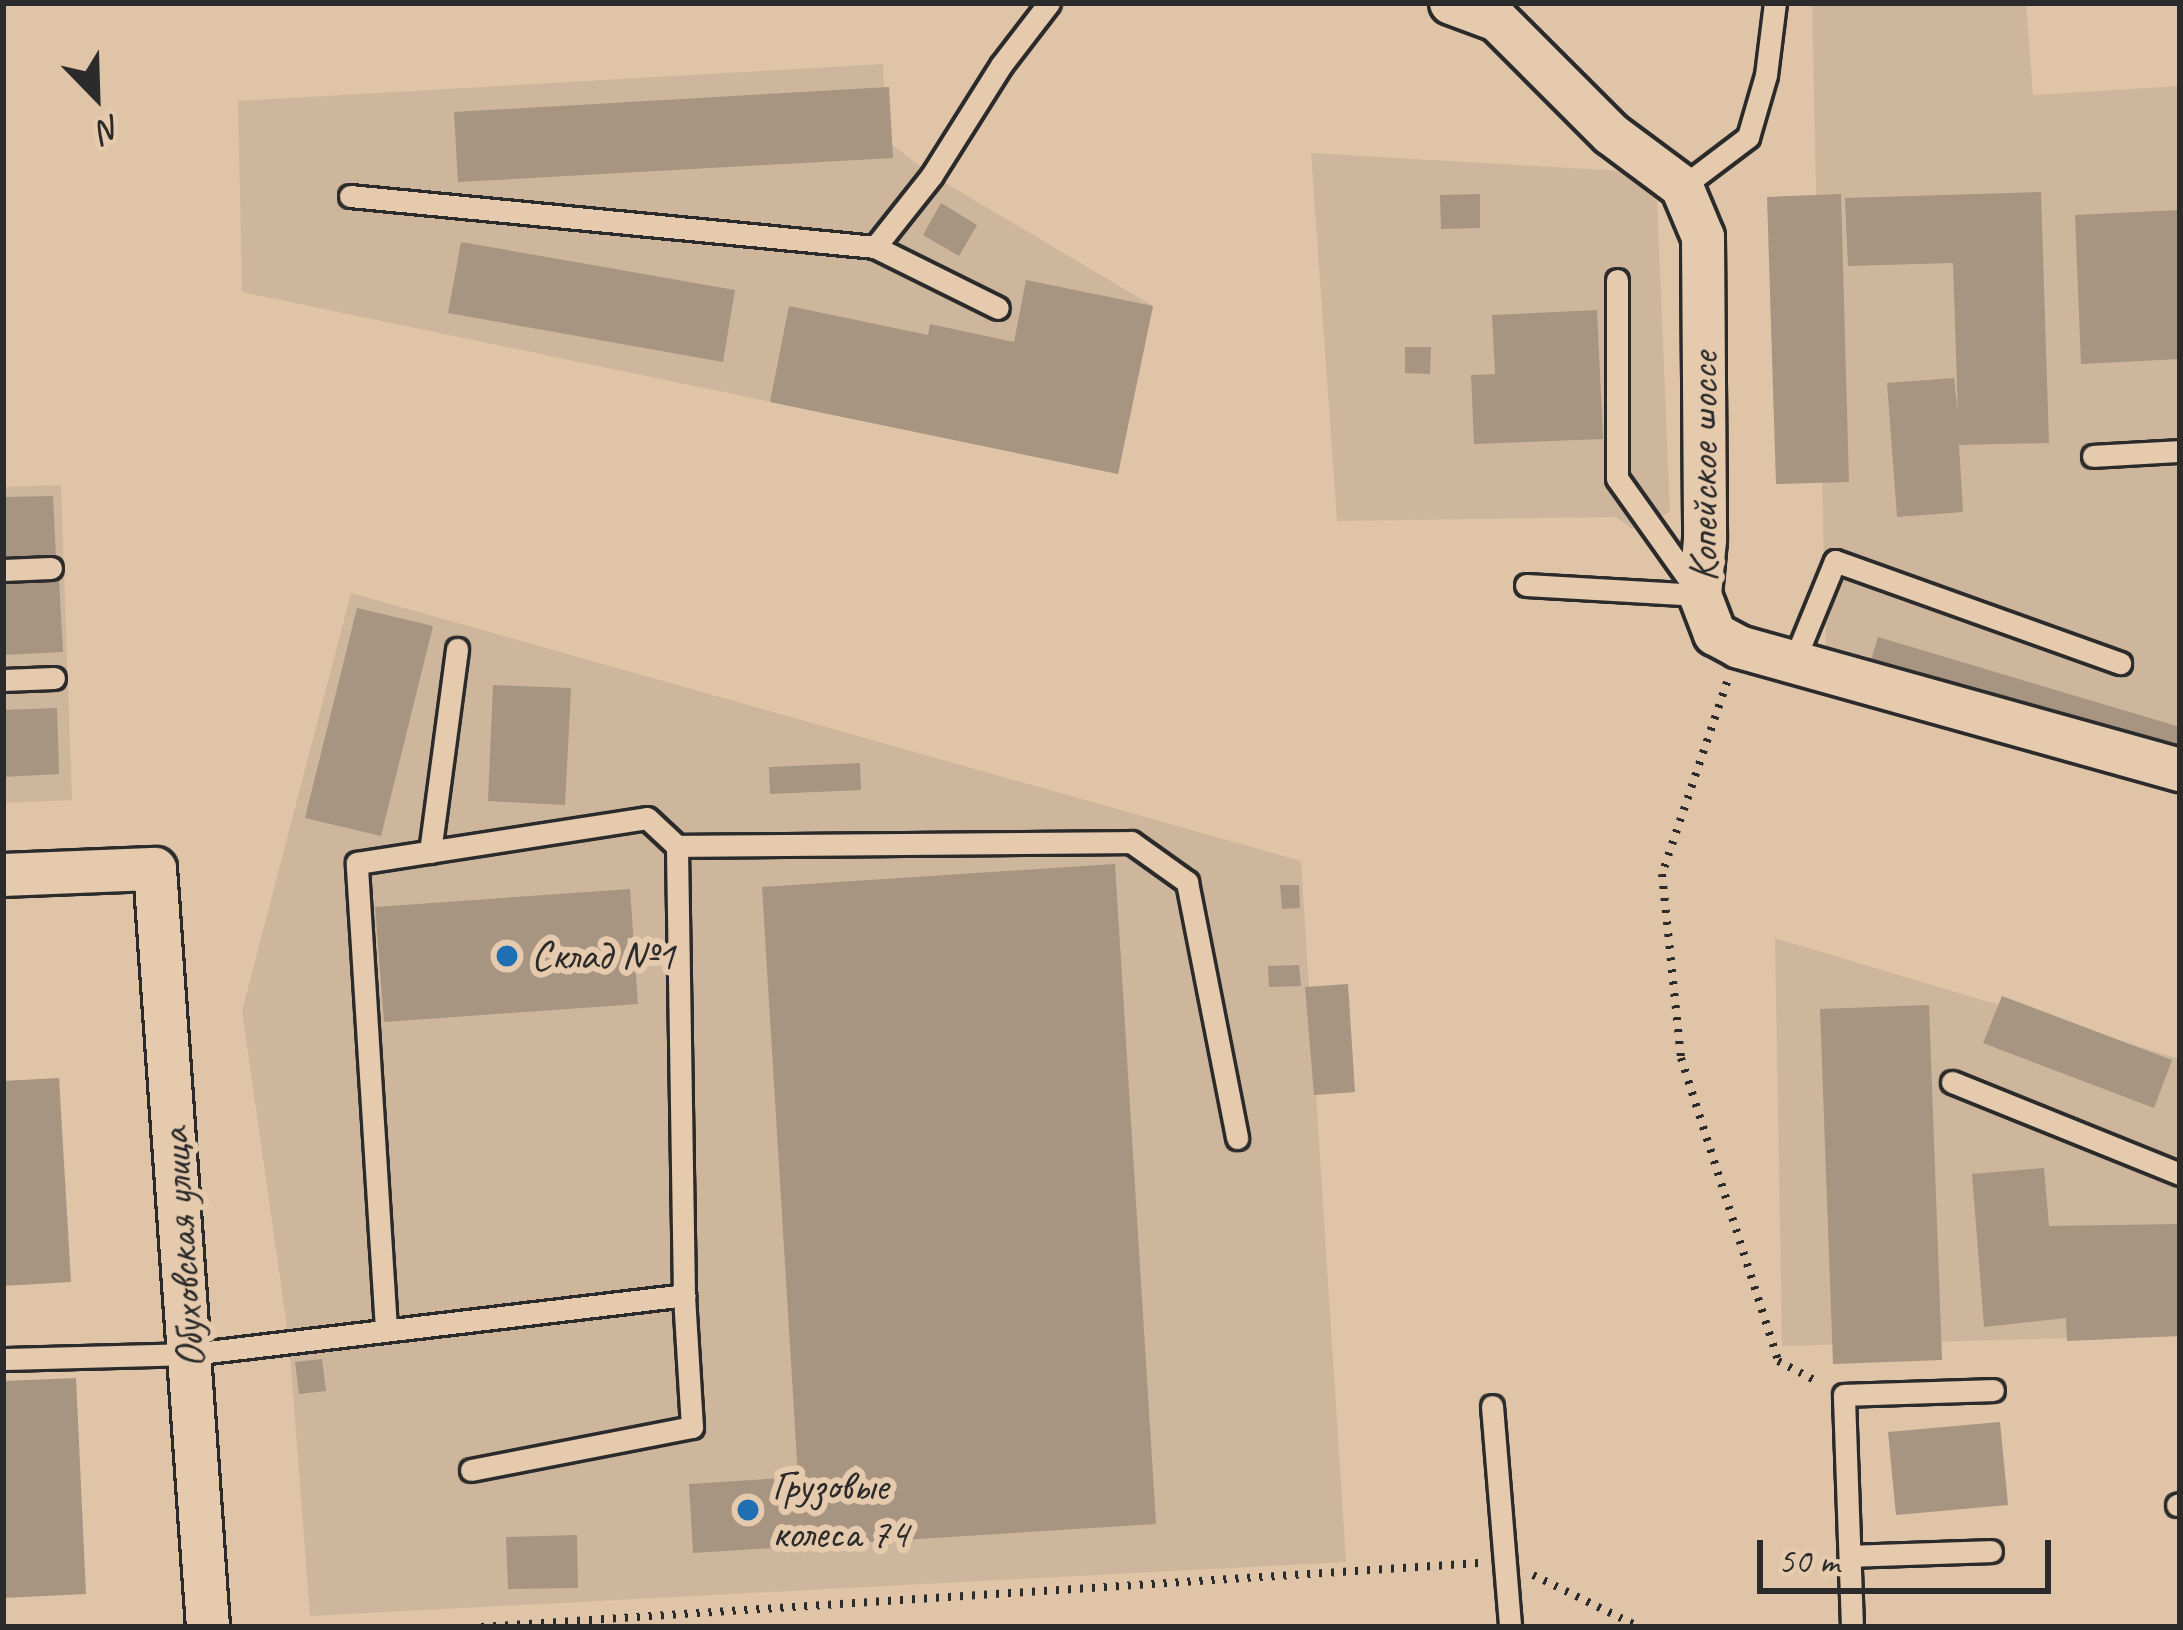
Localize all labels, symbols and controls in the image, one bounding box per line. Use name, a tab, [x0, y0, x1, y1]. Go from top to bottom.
north arrow	[36, 36, 156, 156]
text: N	[92, 106, 128, 152]
street label: Копейское шоссе	[1679, 351, 1729, 583]
place label: Склад №1	[531, 931, 675, 981]
marker: Склад №1	[494, 943, 520, 969]
street label: Обуховская улица	[149, 1125, 217, 1371]
place label: Грузовые колеса 74	[772, 1461, 908, 1559]
marker: Грузовые колеса 74	[735, 1497, 761, 1523]
scale bar	[1763, 1516, 2057, 1590]
text: 50 m	[1778, 1538, 1839, 1584]

